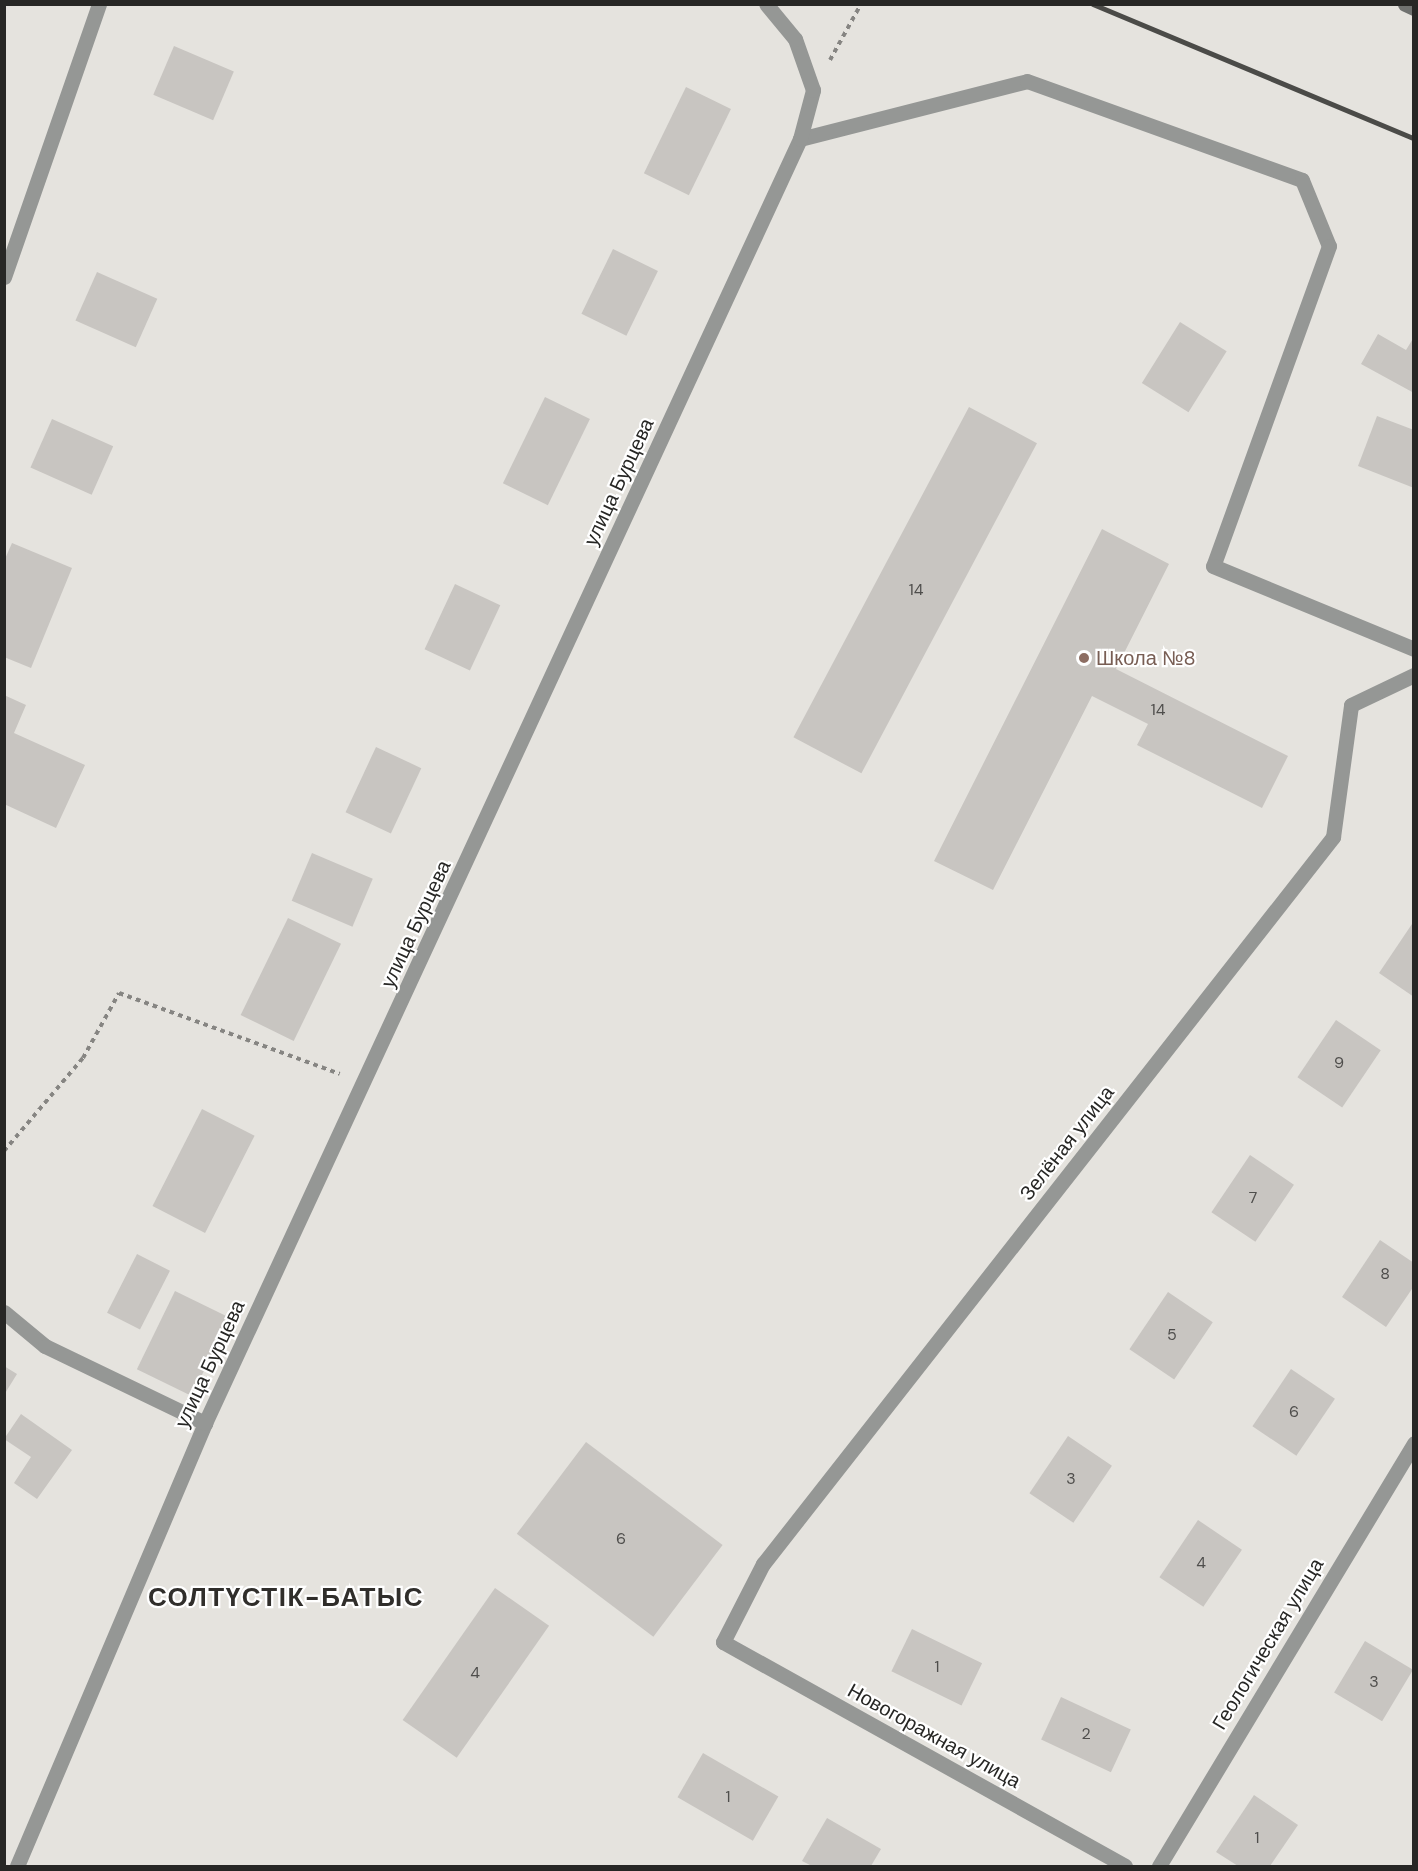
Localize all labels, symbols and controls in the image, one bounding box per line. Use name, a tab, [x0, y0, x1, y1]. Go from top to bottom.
street label: улица Бурцева	[579, 415, 659, 549]
house number: 14	[909, 580, 923, 600]
place label: Школа №8	[1096, 646, 1196, 670]
marker: Школа №8	[1077, 651, 1091, 665]
house number: 14	[1151, 700, 1165, 720]
street label: улица Бурцева	[376, 857, 456, 991]
house number: 9	[1334, 1053, 1344, 1073]
street label: Зелёная улица	[1015, 1081, 1119, 1205]
house number: 7	[1249, 1188, 1257, 1208]
house number: 8	[1380, 1264, 1390, 1284]
street label: улица Бурцева	[170, 1297, 250, 1431]
house number: 5	[1167, 1325, 1177, 1345]
house number: 6	[1289, 1402, 1299, 1422]
house number: 3	[1066, 1469, 1076, 1489]
house number: 6	[616, 1529, 626, 1549]
house number: 4	[1196, 1553, 1206, 1573]
street label: Геологическая улица	[1207, 1554, 1329, 1734]
district label: СОЛТҮСТІК-БАТЫС	[148, 1582, 424, 1614]
house number: 1	[935, 1657, 939, 1677]
house number: 4	[470, 1663, 480, 1683]
house number: 3	[1369, 1672, 1379, 1692]
street label: Новогоражная улица	[843, 1678, 1025, 1794]
house number: 2	[1081, 1724, 1091, 1744]
house number: 1	[726, 1787, 730, 1807]
house number: 1	[1255, 1828, 1259, 1848]

